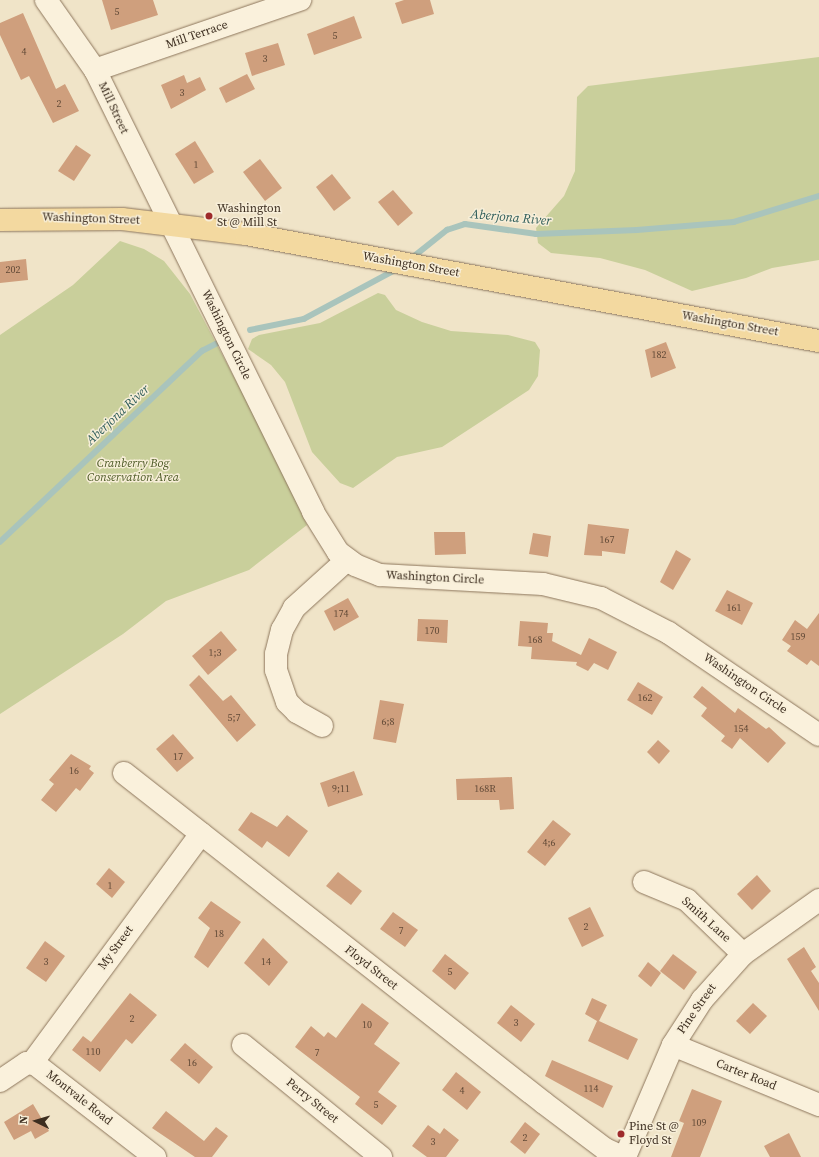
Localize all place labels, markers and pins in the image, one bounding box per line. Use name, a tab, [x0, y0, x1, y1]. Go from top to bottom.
place label: Washington St @ Mill St	[217, 202, 281, 230]
marker: Washington St @ Mill St	[204, 211, 214, 221]
place label: Pine St @ Floyd St	[629, 1120, 679, 1148]
marker: Pine St @ Floyd St	[616, 1129, 626, 1139]

